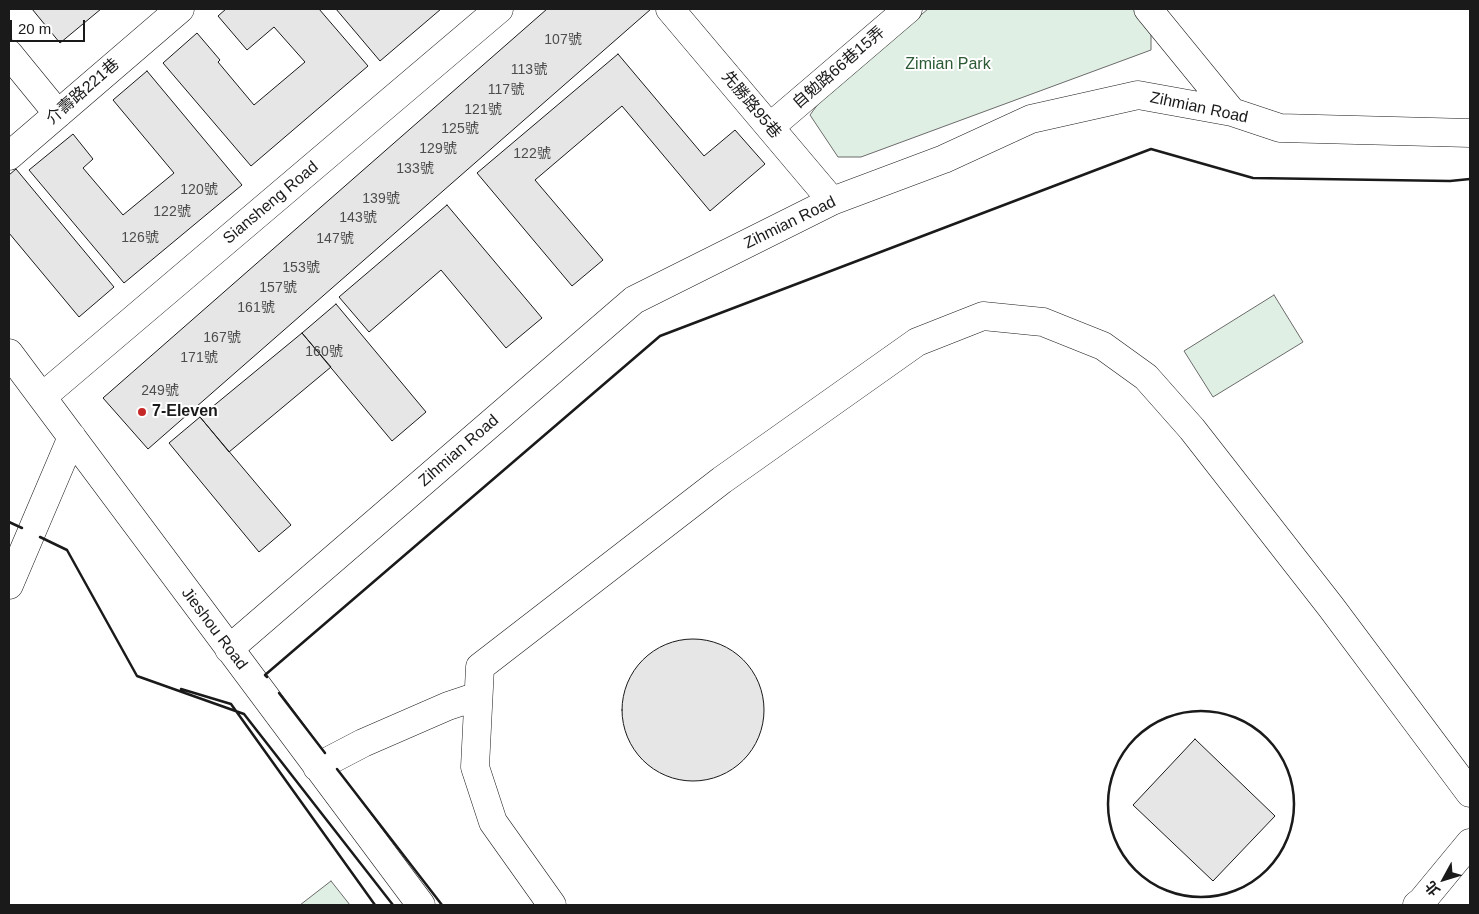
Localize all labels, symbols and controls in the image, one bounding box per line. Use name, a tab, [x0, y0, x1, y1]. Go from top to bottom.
scale bar	[12, 10, 88, 42]
text: 20 m	[18, 20, 51, 37]
street label: 自勉路66巷15弄	[789, 23, 889, 113]
house number: 107號	[544, 32, 582, 48]
street label: 介壽路221巷	[42, 55, 124, 129]
park label: Zimian Park	[905, 55, 991, 75]
house number: 113號	[511, 62, 547, 78]
street label: 先勝路95巷	[717, 67, 785, 143]
house number: 117號	[488, 82, 524, 98]
street label: Zihmian Road	[1148, 88, 1250, 128]
house number: 121號	[464, 102, 502, 118]
house number: 125號	[441, 121, 479, 137]
house number: 129號	[419, 141, 457, 157]
house number: 122號	[513, 146, 551, 162]
street label: Siansheng Road	[220, 158, 322, 248]
house number: 133號	[396, 161, 434, 177]
house number: 120號	[180, 182, 218, 198]
house number: 139號	[362, 191, 400, 207]
street label: Zihmian Road	[741, 193, 839, 253]
house number: 122號	[153, 204, 191, 220]
house number: 143號	[339, 210, 377, 226]
house number: 126號	[121, 230, 159, 246]
house number: 147號	[316, 231, 354, 247]
house number: 153號	[282, 260, 320, 276]
house number: 157號	[259, 280, 297, 296]
house number: 161號	[237, 300, 275, 316]
house number: 167號	[203, 330, 241, 346]
house number: 160號	[305, 344, 343, 360]
house number: 171號	[180, 350, 218, 366]
house number: 249號	[141, 383, 179, 399]
place label: 7-Eleven	[152, 402, 218, 422]
marker: 7-Eleven	[136, 406, 148, 418]
street label: Zihmian Road	[415, 411, 503, 491]
street label: Jieshou Road	[177, 584, 251, 674]
north arrow	[1419, 854, 1469, 904]
text: 北	[1422, 878, 1443, 899]

